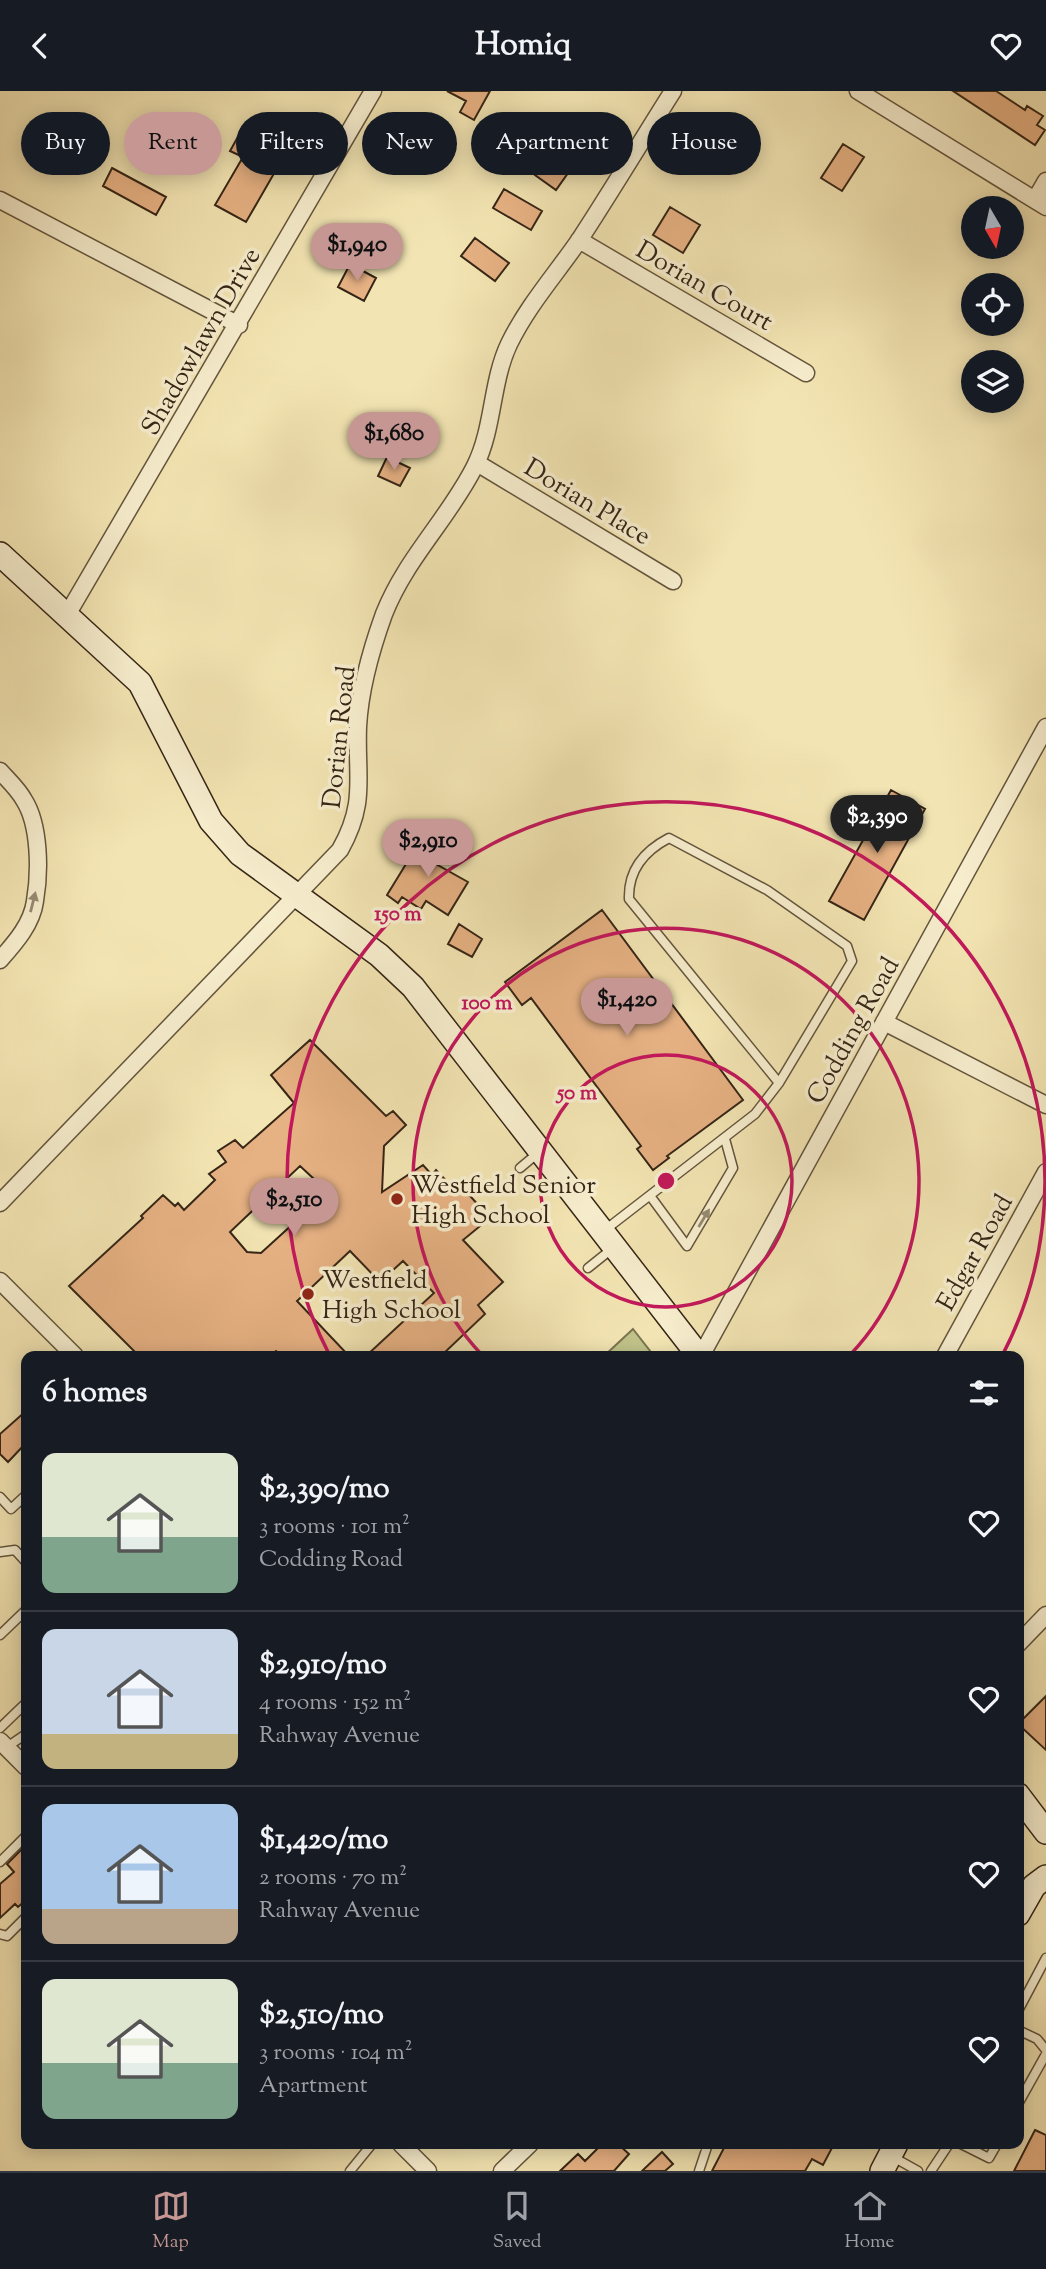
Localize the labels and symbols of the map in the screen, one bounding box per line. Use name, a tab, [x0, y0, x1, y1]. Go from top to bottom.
north arrow	[961, 196, 1024, 259]
pin: $1,940	[300, 223, 414, 283]
street label: Dorian Court	[628, 233, 779, 341]
street label: Shadowlawn Drive	[133, 241, 271, 443]
pin: $1,680	[337, 413, 451, 472]
street label: Dorian Place	[516, 451, 657, 556]
street label: Dorian Road	[315, 664, 366, 810]
pin: $2,390	[820, 795, 934, 855]
pin: $2,910	[371, 819, 485, 879]
one-way arrow	[28, 891, 39, 913]
text: 150 m	[374, 900, 422, 930]
street label: Codding Road	[799, 951, 910, 1111]
pin: $1,420	[570, 979, 684, 1038]
text: 100 m	[462, 989, 513, 1019]
text: 50 m	[555, 1079, 598, 1109]
place label: Westfield Senior High School	[411, 1168, 596, 1235]
centre of rings	[654, 1169, 678, 1193]
pin: $2,510	[237, 1179, 351, 1238]
street label: Edgar Road	[929, 1188, 1024, 1318]
marker: Westfield Senior High School	[389, 1191, 405, 1207]
one-way arrow	[697, 1209, 710, 1228]
place label: Westfield High School	[322, 1263, 461, 1330]
marker: Westfield High School	[300, 1286, 316, 1302]

